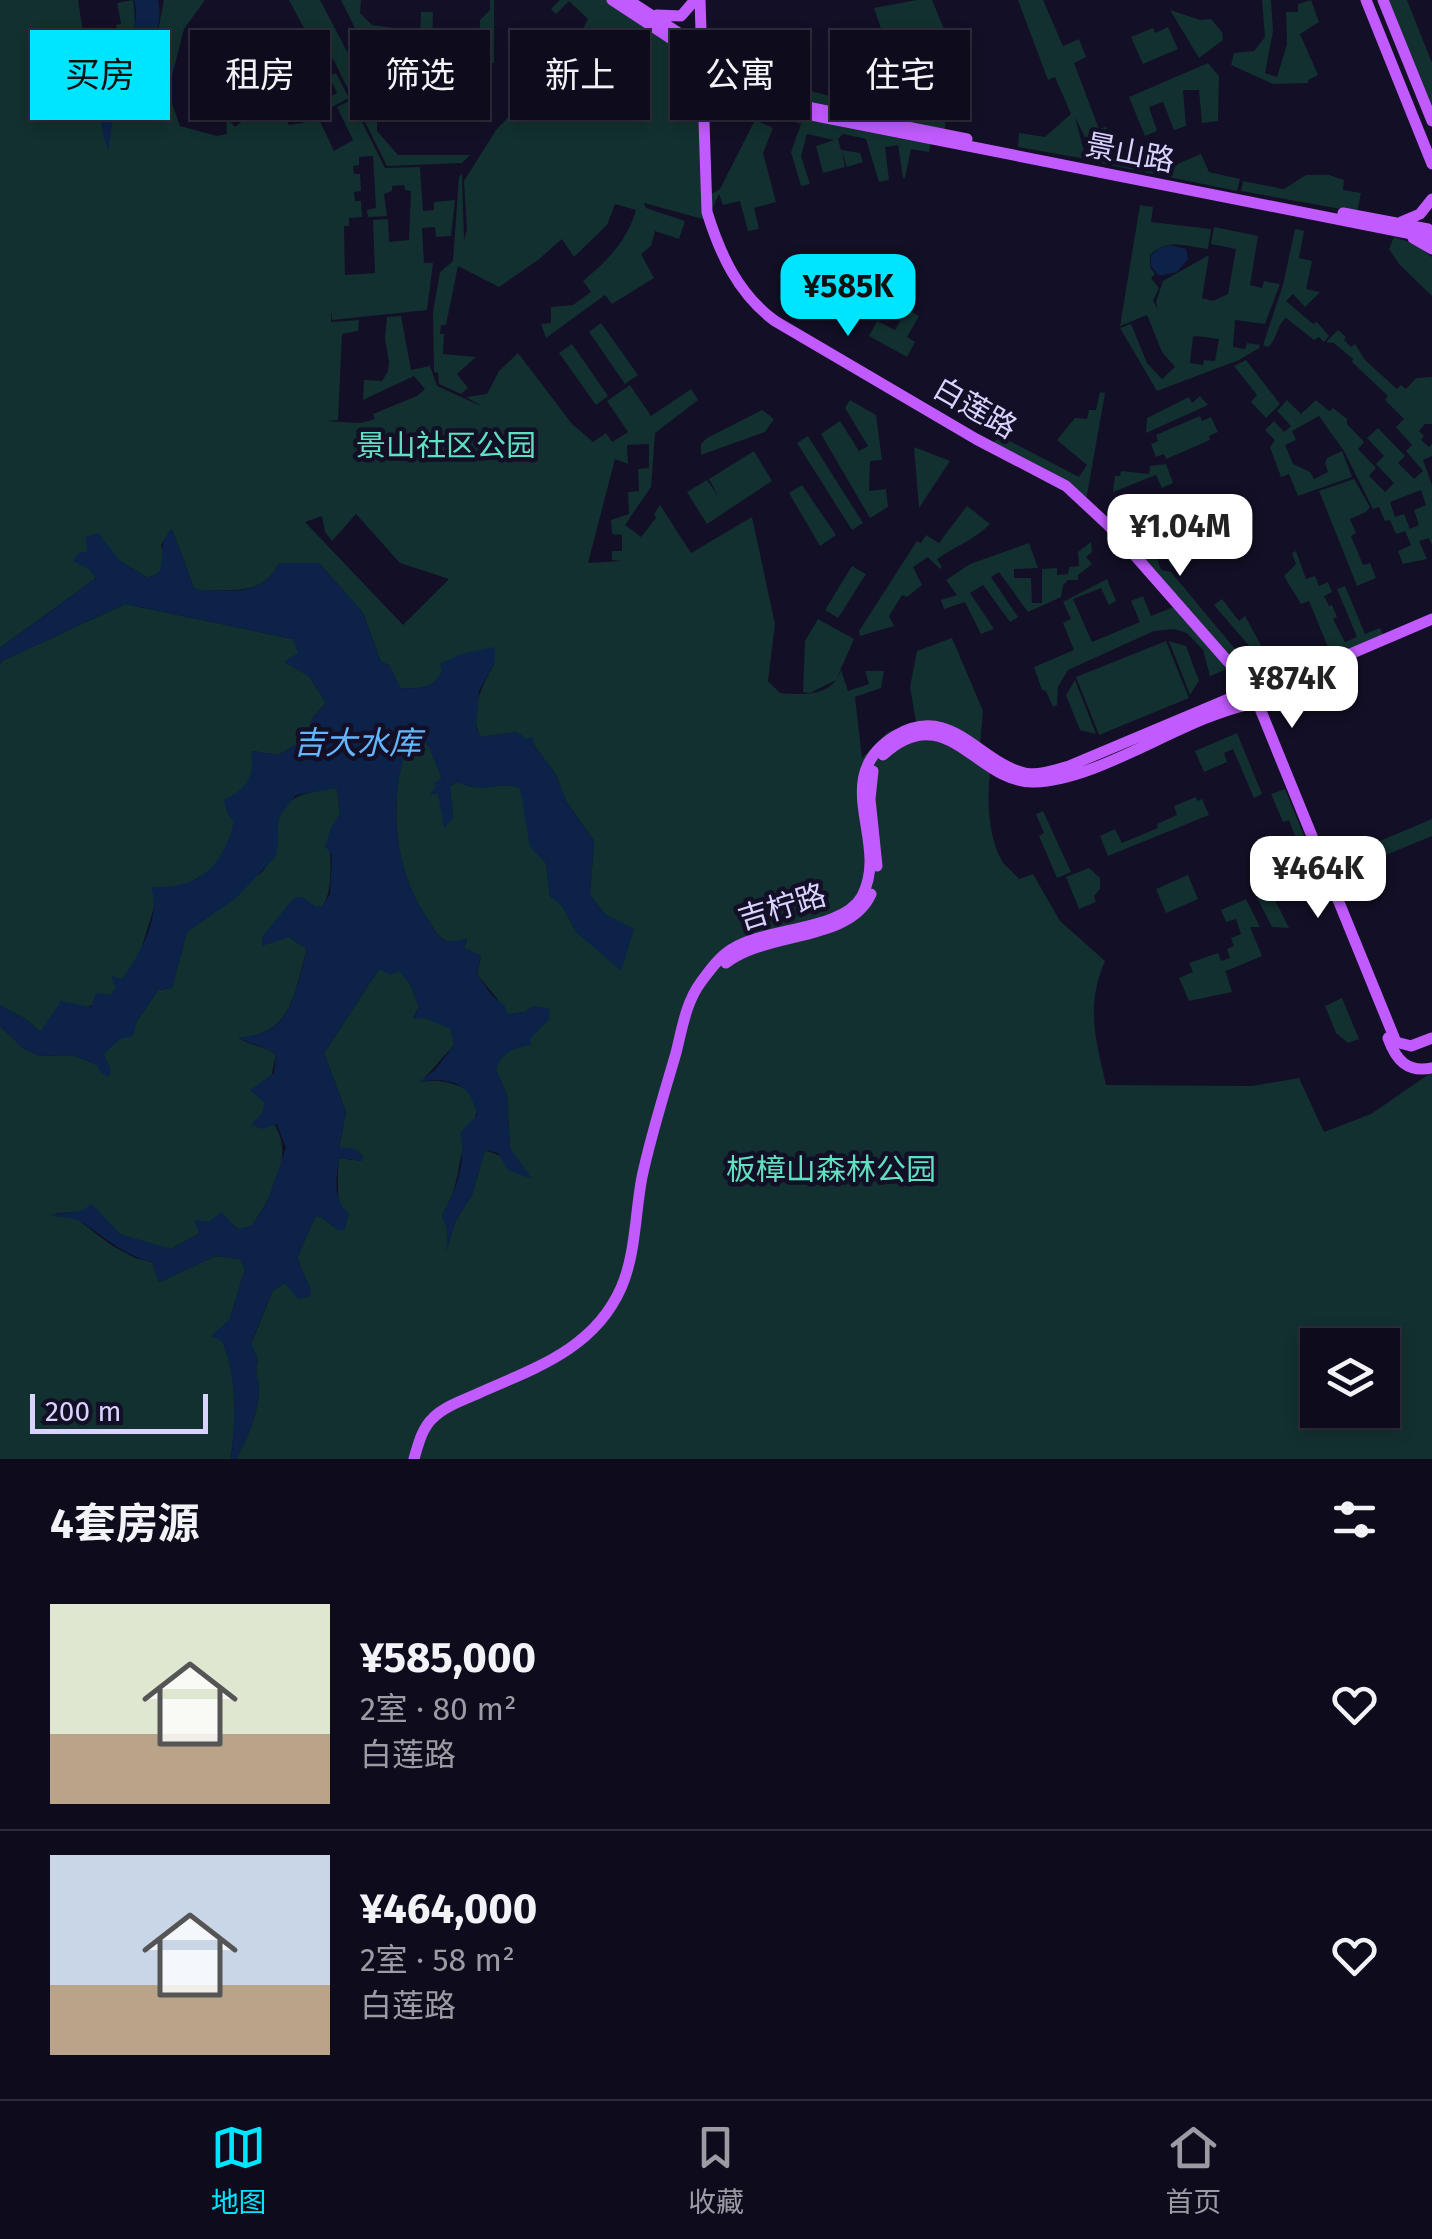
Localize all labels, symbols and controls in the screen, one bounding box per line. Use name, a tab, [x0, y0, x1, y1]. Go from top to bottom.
chip: 买房	[30, 30, 170, 120]
chip: 租房	[190, 30, 330, 120]
chip: 筛选	[350, 30, 490, 120]
chip: 新上	[510, 30, 650, 120]
chip: 公寓	[670, 30, 810, 120]
chip: 住宅	[830, 30, 970, 120]
street label: 景山路	[1082, 127, 1178, 179]
pin: ¥585K	[778, 254, 918, 339]
text: ¥585K	[802, 267, 894, 305]
street label: 白莲路	[927, 370, 1023, 446]
park label: 景山社区公园	[356, 428, 536, 464]
pin: ¥1.04M	[1099, 494, 1261, 579]
text: ¥1.04M	[1129, 507, 1231, 545]
pin: ¥874K	[1222, 646, 1362, 731]
text: ¥874K	[1248, 659, 1336, 697]
water label: 吉大水库	[293, 724, 426, 762]
pin: ¥464K	[1248, 836, 1388, 921]
text: ¥464K	[1272, 849, 1364, 887]
street label: 吉柠路	[734, 877, 830, 937]
park label: 板樟山森林公园	[726, 1152, 936, 1188]
map controls	[1300, 1328, 1400, 1428]
button: layers	[1300, 1328, 1400, 1428]
scale bar	[30, 1389, 208, 1434]
text: 200 m	[45, 1395, 122, 1428]
icon: filters	[1327, 1492, 1382, 1547]
text: 4套房源	[50, 1499, 200, 1549]
text: ¥585,000	[360, 1633, 536, 1683]
icon: home	[130, 1644, 250, 1764]
icon: heart	[1327, 1677, 1382, 1732]
text: 2室 · 80 m²	[360, 1690, 517, 1728]
text: 白莲路	[360, 1736, 456, 1774]
text: ¥464,000	[360, 1884, 537, 1934]
icon: home	[130, 1895, 250, 2015]
icon: heart	[1327, 1928, 1382, 1983]
text: 2室 · 58 m²	[360, 1941, 515, 1979]
text: 白莲路	[360, 1987, 456, 2025]
tab: 地图	[211, 2120, 267, 2220]
tab: 收藏	[688, 2120, 744, 2220]
tab: 首页	[1165, 2120, 1221, 2220]

